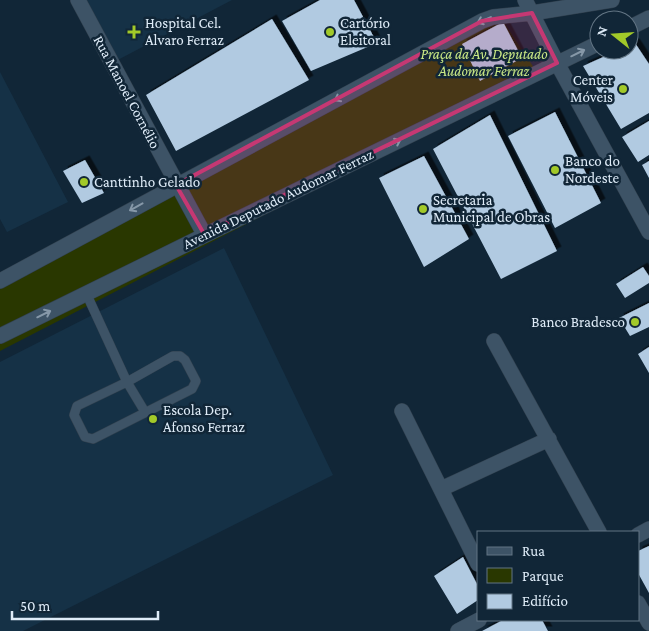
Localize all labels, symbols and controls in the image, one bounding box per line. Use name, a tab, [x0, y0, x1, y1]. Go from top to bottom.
north arrow	[589, 10, 639, 60]
place label: Hospital Cel. Alvaro Ferraz	[145, 15, 224, 48]
place label: Cartório Eleitoral	[340, 15, 391, 48]
one-way arrow	[477, 16, 492, 26]
text: N	[593, 24, 611, 38]
marker: Hospital Cel. Alvaro Ferraz	[127, 25, 141, 39]
marker: Cartório Eleitoral	[324, 26, 336, 38]
street label: Rua Manoel Cornélio	[90, 33, 164, 151]
park label: Praça da Av. Deputado Audomar Ferraz	[420, 46, 548, 79]
one-way arrow	[570, 48, 585, 57]
place label: Center Móveis	[570, 72, 614, 105]
marker: Center Móveis	[617, 83, 629, 95]
one-way arrow	[334, 92, 349, 102]
one-way arrow	[386, 138, 401, 147]
street label: Avenida Deputado Audomar Ferraz	[180, 146, 376, 253]
place label: Banco do Nordeste	[565, 153, 620, 186]
marker: Banco do Nordeste	[549, 164, 561, 176]
place label: Canttinho Gelado	[94, 174, 200, 190]
marker: Canttinho Gelado	[78, 176, 90, 188]
place label: Secretaria Municipal de Obras	[433, 192, 550, 226]
one-way arrow	[129, 203, 144, 212]
marker: Secretaria Municipal de Obras	[417, 203, 429, 215]
one-way arrow	[36, 309, 51, 319]
place label: Banco Bradesco	[531, 314, 625, 330]
marker: Banco Bradesco	[629, 316, 641, 328]
place label: Escola Dep. Afonso Ferraz	[163, 402, 245, 435]
marker: Escola Dep. Afonso Ferraz	[147, 413, 159, 425]
legend	[477, 531, 639, 621]
text: Rua	[522, 543, 545, 559]
text: Parque	[522, 568, 564, 585]
scale bar	[12, 588, 159, 620]
text: Edifício	[522, 593, 568, 609]
text: 50 m	[20, 598, 50, 614]

